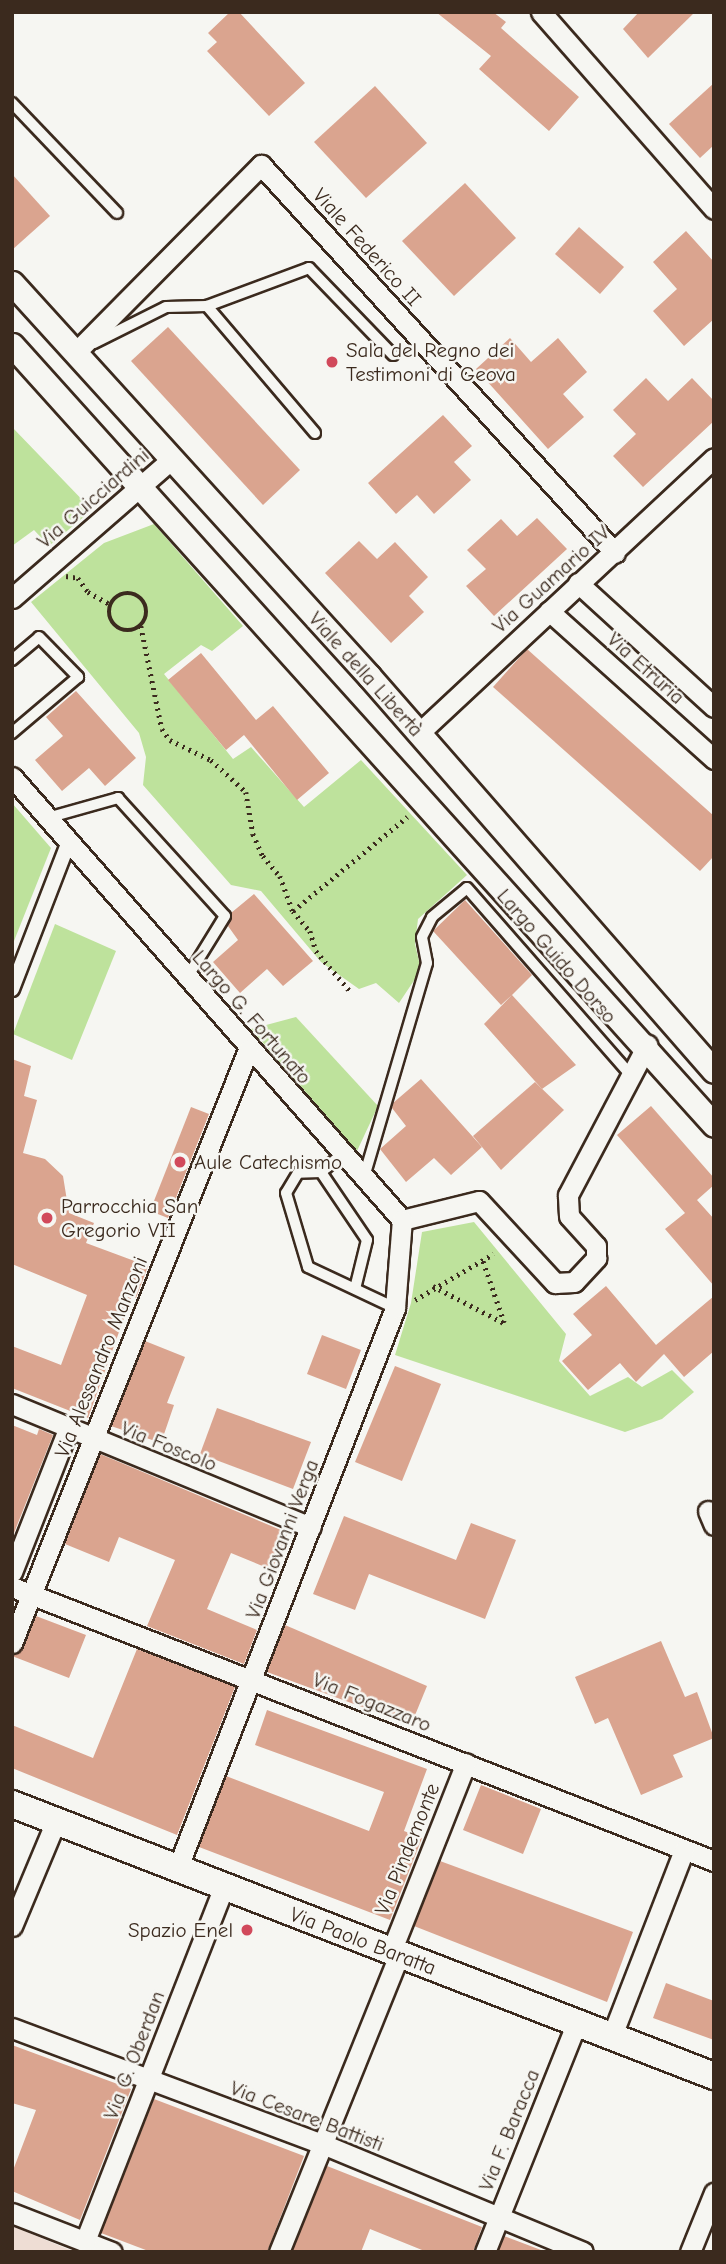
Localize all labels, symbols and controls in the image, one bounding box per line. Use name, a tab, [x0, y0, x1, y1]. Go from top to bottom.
street label: Viale Federico II	[307, 183, 427, 311]
place label: Sala del Regno dei Testimoni di Geova	[346, 337, 516, 387]
marker: Sala del Regno dei Testimoni di Geova	[324, 354, 340, 370]
street label: Via Guicciardini	[32, 442, 154, 554]
street label: Via Guamario IV	[487, 520, 615, 638]
street label: Viale della Libertà	[303, 606, 429, 742]
street label: Via Etruria	[602, 627, 690, 709]
street label: Largo Guido Dorso	[492, 884, 622, 1028]
street label: Largo G. Fortunato	[187, 945, 317, 1089]
place label: Aule Catechismo	[194, 1149, 342, 1175]
marker: Aule Catechismo	[172, 1154, 188, 1170]
place label: Parrocchia San Gregorio VII	[61, 1193, 198, 1243]
marker: Parrocchia San Gregorio VII	[39, 1210, 55, 1226]
street label: Via Alessandro Manzoni	[49, 1253, 153, 1461]
street label: Via Foscolo	[117, 1415, 221, 1477]
street label: Via Giovanni Verga	[240, 1456, 324, 1622]
street label: Via Fogazzaro	[309, 1667, 435, 1737]
street label: Via Pindemonte	[369, 1780, 445, 1918]
street label: Via Paolo Baratta	[286, 1902, 440, 1980]
place label: Spazio Enel	[128, 1917, 233, 1943]
marker: Spazio Enel	[239, 1922, 255, 1938]
street label: Via G. Oberdan	[98, 1987, 170, 2123]
street label: Via F. Baracca	[473, 2065, 545, 2195]
street label: Via Cesare Battisti	[227, 2075, 387, 2157]

